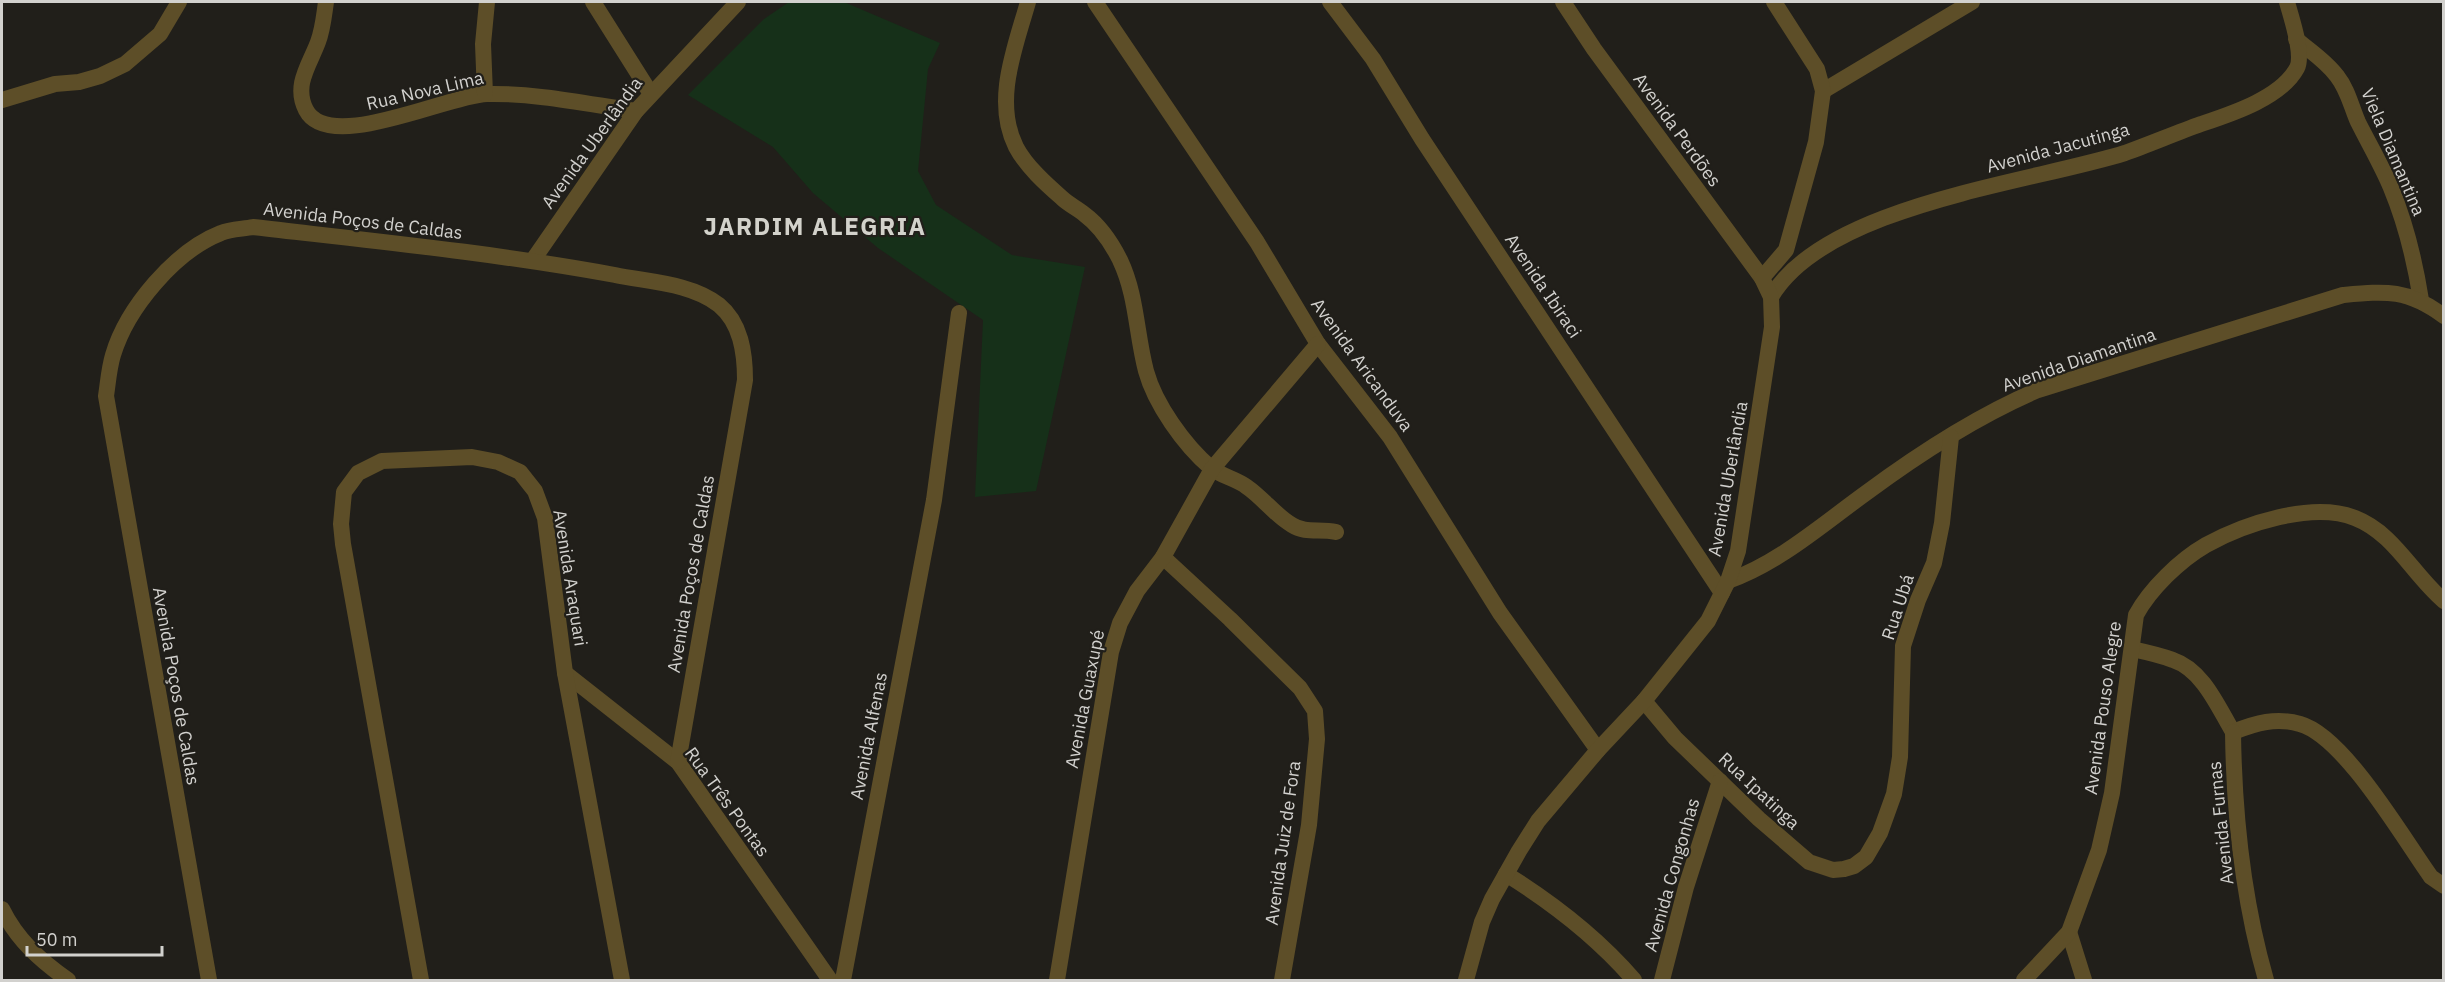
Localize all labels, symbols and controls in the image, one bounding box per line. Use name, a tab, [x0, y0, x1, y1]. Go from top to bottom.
street label: Rua Nova Lima	[364, 66, 486, 115]
street label: Avenida Perdões	[1628, 68, 1726, 191]
street label: Avenida Uberlândia	[536, 72, 647, 213]
street label: Viela Diamantina	[2356, 84, 2431, 219]
street label: Avenida Jacutinga	[1984, 117, 2132, 178]
street label: Avenida Poços de Caldas	[262, 197, 464, 244]
district label: JARDIM ALEGRIA	[704, 210, 926, 242]
street label: Avenida Ibiraci	[1500, 229, 1587, 342]
street label: Avenida Aricanduva	[1306, 294, 1419, 436]
street label: Avenida Diamantina	[1999, 322, 2159, 397]
street label: Avenida Uberlândia	[1703, 399, 1753, 558]
street label: Avenida Poços de Caldas	[662, 473, 719, 675]
street label: Avenida Araquari	[548, 508, 593, 648]
street label: Rua Ubá	[1876, 571, 1919, 643]
street label: Avenida Poços de Caldas	[148, 585, 205, 787]
street label: Avenida Pouso Alegre	[2079, 620, 2126, 796]
street label: Avenida Guaxupé	[1060, 627, 1109, 770]
street label: Avenida Alfenas	[845, 670, 892, 802]
street label: Rua Três Pontas	[680, 742, 775, 861]
street label: Rua Ipatinga	[1714, 747, 1805, 834]
street label: Avenida Juiz de Fora	[1260, 759, 1305, 927]
street label: Avenida Furnas	[2203, 760, 2238, 886]
street label: Avenida Congonhas	[1639, 795, 1704, 954]
scale bar	[27, 919, 162, 957]
text: 50 m	[36, 928, 78, 951]

